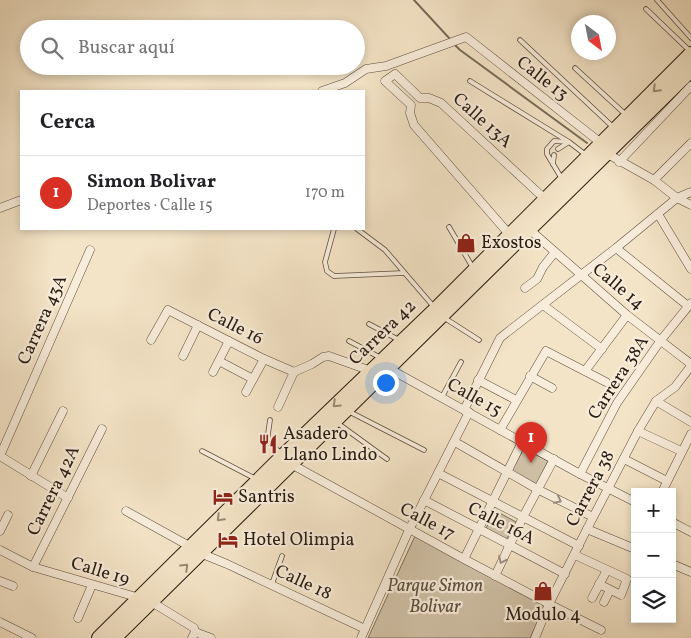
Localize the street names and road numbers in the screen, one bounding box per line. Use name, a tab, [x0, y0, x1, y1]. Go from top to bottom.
street label: Calle 13	[511, 51, 573, 107]
street label: Calle 13A	[447, 87, 518, 155]
street label: Calle 14	[586, 258, 650, 316]
street label: Carrera 43A	[12, 271, 74, 369]
street label: Carrera 42	[344, 295, 422, 371]
street label: Calle 16	[203, 302, 267, 352]
street label: Carrera 38A	[583, 331, 656, 425]
street label: Calle 15	[442, 373, 506, 423]
street label: Carrera 42A	[21, 441, 87, 540]
street label: Carrera 38	[561, 447, 621, 531]
street label: Calle 16A	[463, 496, 539, 552]
street label: Calle 17	[395, 497, 459, 547]
street label: Calle 19	[68, 551, 132, 593]
street label: Calle 18	[271, 559, 335, 607]

